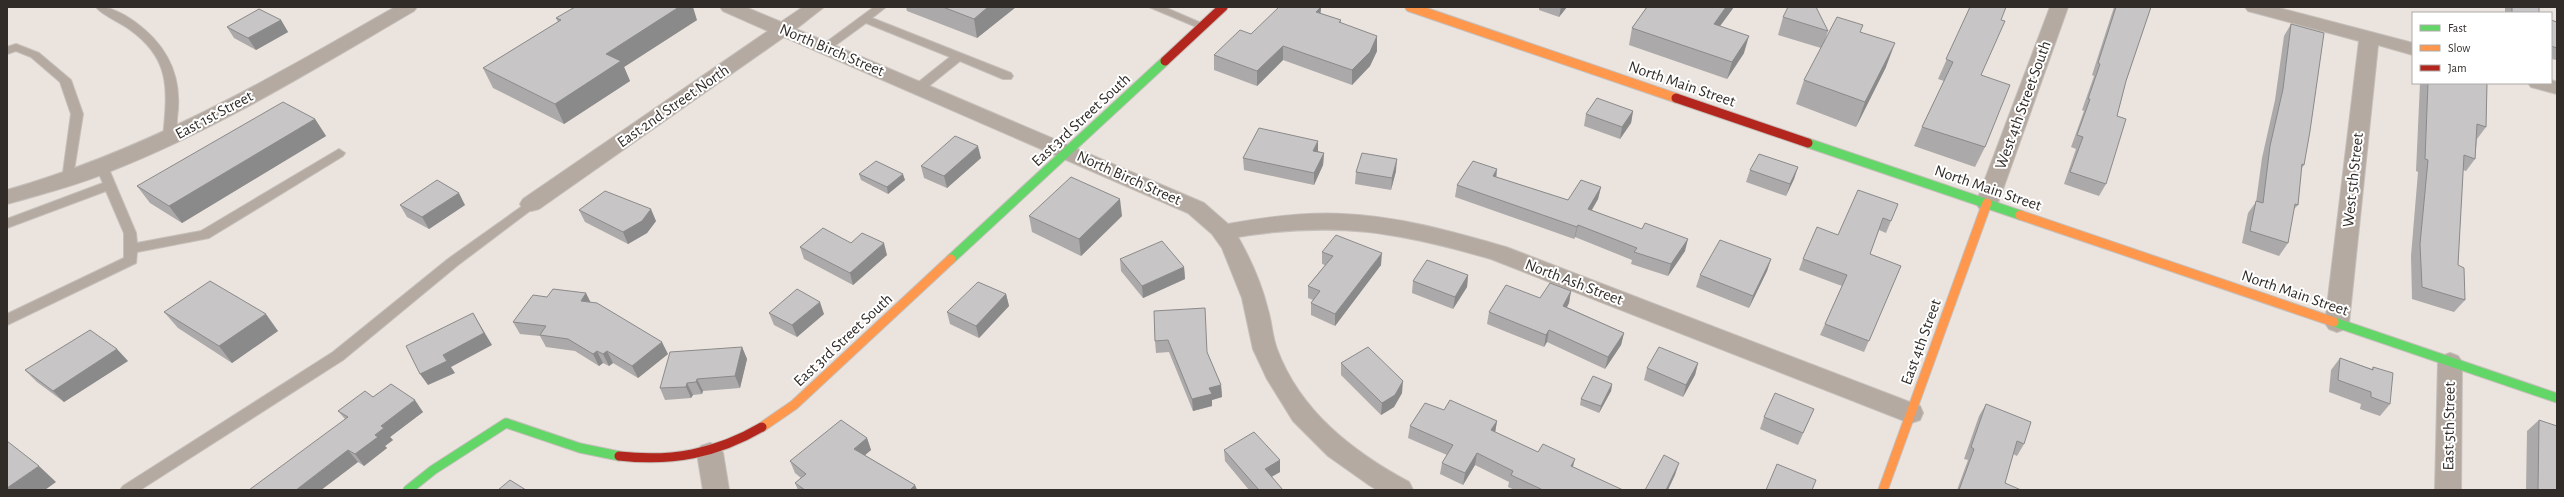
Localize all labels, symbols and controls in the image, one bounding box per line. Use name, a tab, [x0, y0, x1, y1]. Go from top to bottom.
legend	[2412, 12, 2552, 84]
street label: North Birch Street	[777, 21, 887, 79]
text: Fast	[2448, 22, 2467, 34]
street label: West 4th Street South	[1992, 39, 2054, 171]
text: Slow	[2448, 42, 2470, 54]
street label: North Main Street	[1627, 58, 1737, 110]
street label: East 2nd Street North	[614, 62, 732, 150]
text: Jam	[2448, 62, 2467, 74]
street label: East 3rd Street South	[1029, 70, 1133, 170]
street label: East 1st Street	[173, 88, 255, 142]
street label: West 5th Street	[2340, 132, 2366, 228]
street label: North Birch Street	[1075, 148, 1183, 208]
street label: North Main Street	[1933, 162, 2043, 214]
street label: North Ash Street	[1523, 256, 1625, 308]
street label: North Main Street	[2240, 267, 2350, 319]
street label: East 3rd Street South	[791, 290, 895, 390]
street label: East 4th Street	[1898, 297, 1944, 387]
street label: East 5th Street	[2440, 381, 2458, 471]

